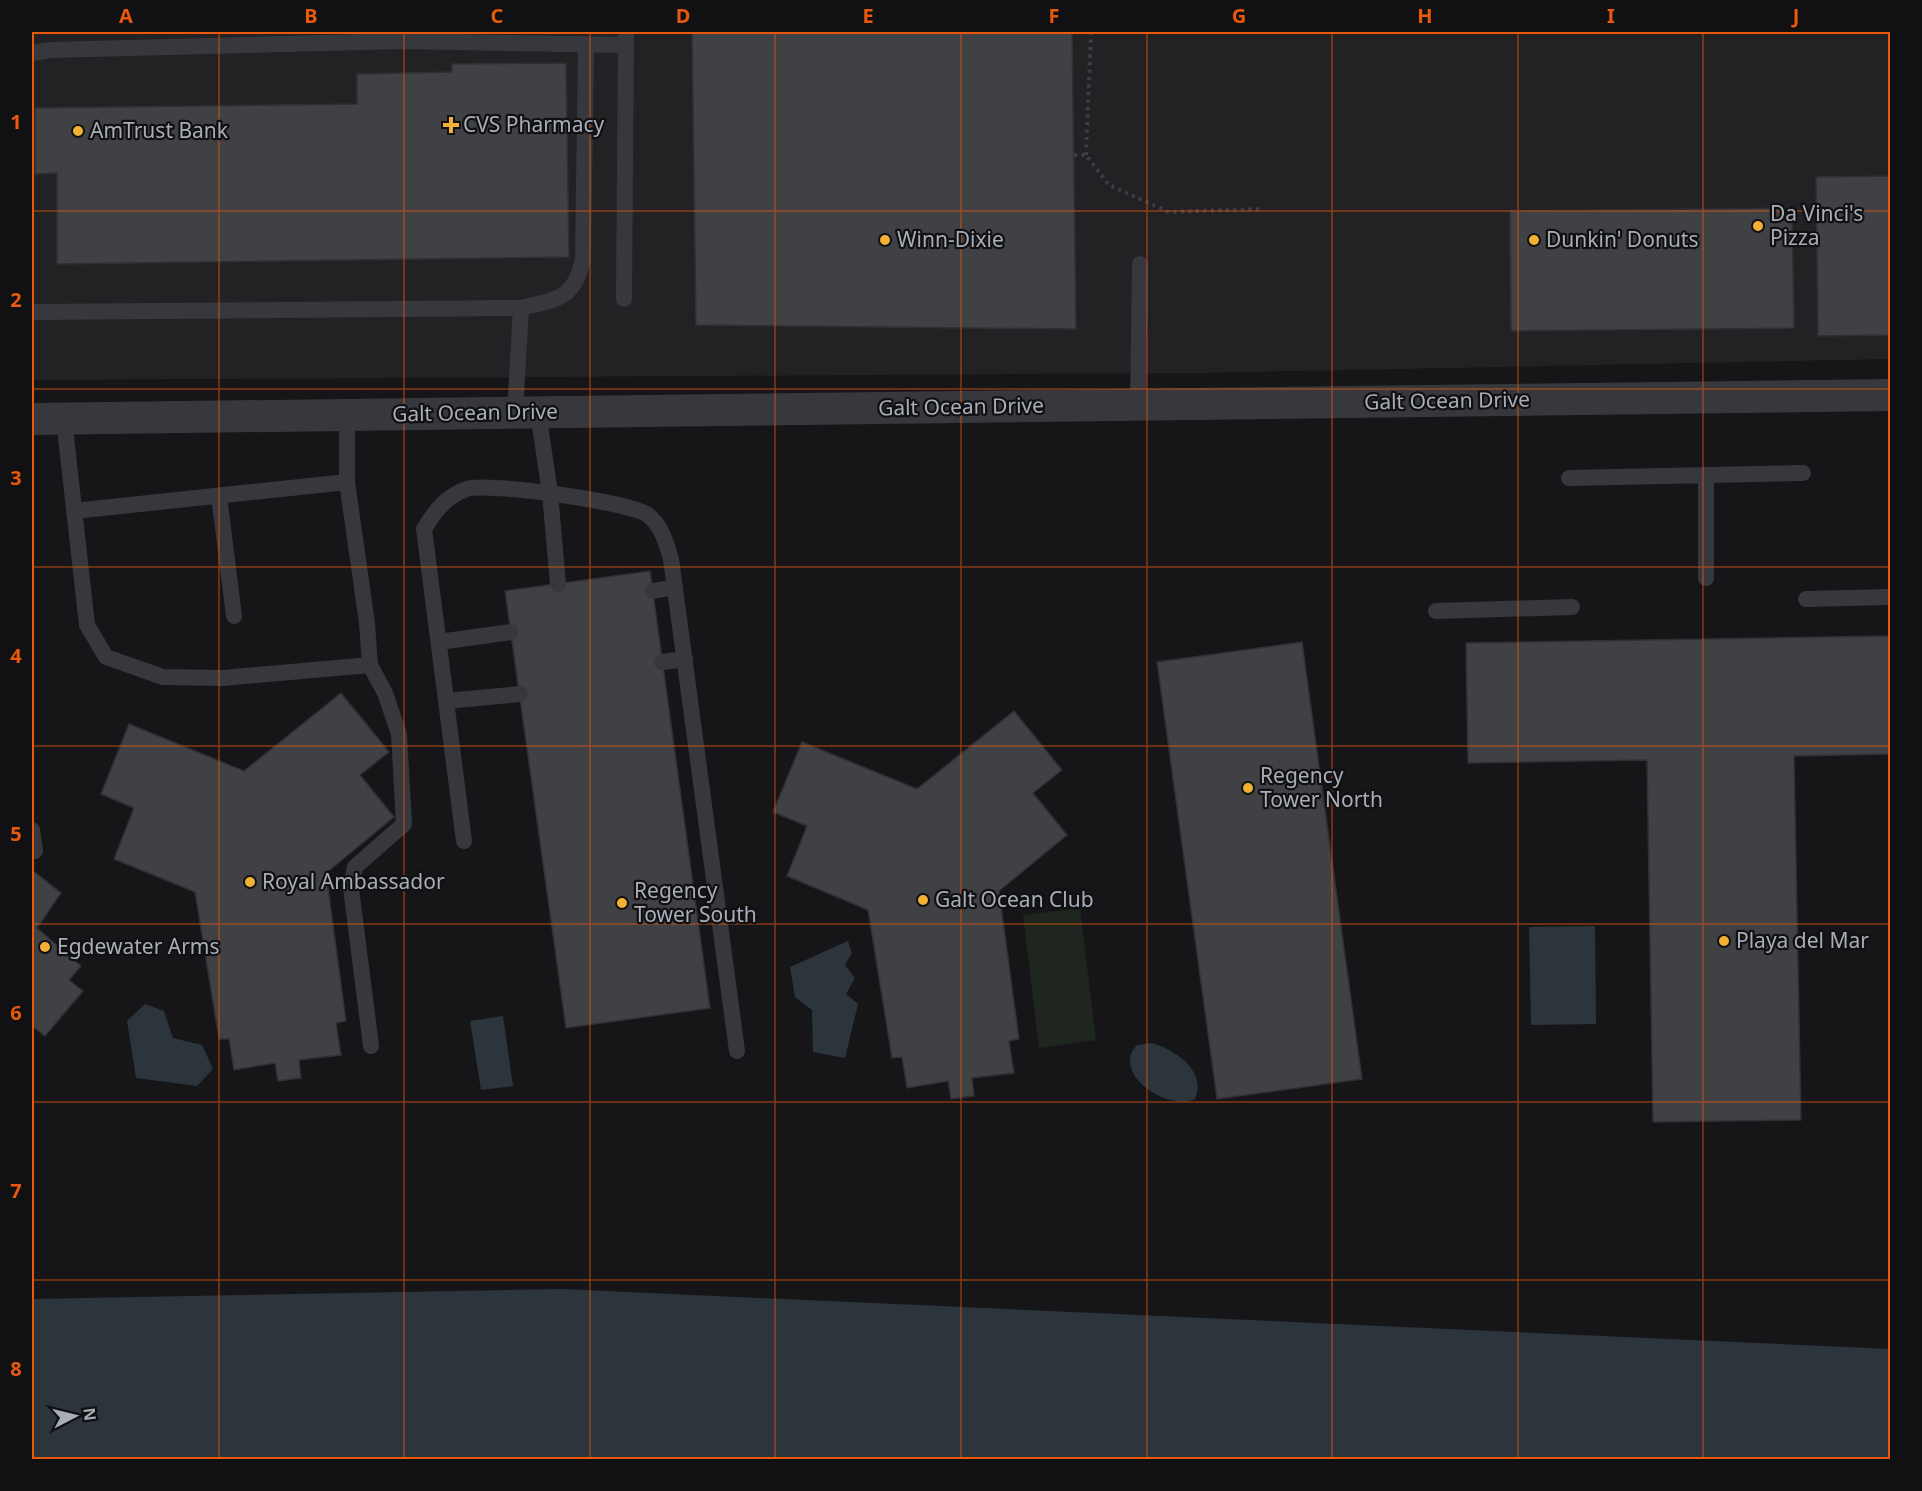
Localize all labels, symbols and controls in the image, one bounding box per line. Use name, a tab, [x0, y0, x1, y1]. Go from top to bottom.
text: A	[119, 2, 133, 29]
text: B	[304, 2, 318, 29]
text: C	[491, 2, 504, 29]
text: D	[676, 2, 690, 29]
text: E	[862, 2, 874, 29]
text: F	[1049, 2, 1059, 29]
text: G	[1232, 2, 1246, 29]
text: H	[1417, 2, 1433, 29]
text: I	[1607, 2, 1615, 29]
text: J	[1791, 2, 1799, 29]
text: 1	[10, 108, 22, 135]
place label: CVS Pharmacy	[463, 110, 604, 138]
place label: AmTrust Bank	[90, 116, 229, 144]
marker: CVS Pharmacy	[444, 118, 458, 132]
marker: AmTrust Bank	[71, 124, 85, 138]
place label: Da Vinci's Pizza	[1770, 199, 1863, 251]
marker: Da Vinci's Pizza	[1751, 219, 1765, 233]
place label: Winn-Dixie	[897, 225, 1004, 253]
place label: Dunkin' Donuts	[1546, 225, 1699, 253]
marker: Winn-Dixie	[878, 233, 892, 247]
marker: Dunkin' Donuts	[1527, 233, 1541, 247]
text: 2	[10, 286, 22, 313]
street label: Galt Ocean Drive	[1364, 385, 1530, 415]
street label: Galt Ocean Drive	[878, 391, 1044, 421]
street label: Galt Ocean Drive	[392, 397, 558, 427]
text: 3	[10, 464, 22, 491]
text: 4	[10, 642, 22, 669]
place label: Regency Tower North	[1260, 761, 1383, 813]
marker: Regency Tower North	[1241, 781, 1255, 795]
text: 5	[10, 820, 22, 847]
place label: Royal Ambassador	[262, 867, 445, 895]
marker: Royal Ambassador	[243, 875, 257, 889]
place label: Regency Tower South	[634, 876, 757, 928]
place label: Galt Ocean Club	[935, 885, 1094, 913]
marker: Galt Ocean Club	[916, 893, 930, 907]
marker: Regency Tower South	[615, 896, 629, 910]
place label: Playa del Mar	[1736, 926, 1869, 954]
place label: Egdewater Arms	[57, 932, 220, 960]
marker: Playa del Mar	[1717, 934, 1731, 948]
marker: Egdewater Arms	[38, 940, 52, 954]
text: 6	[10, 999, 22, 1026]
text: 7	[10, 1177, 22, 1204]
text: 8	[10, 1355, 22, 1382]
north arrow	[45, 1386, 105, 1446]
text: N	[78, 1406, 102, 1422]

